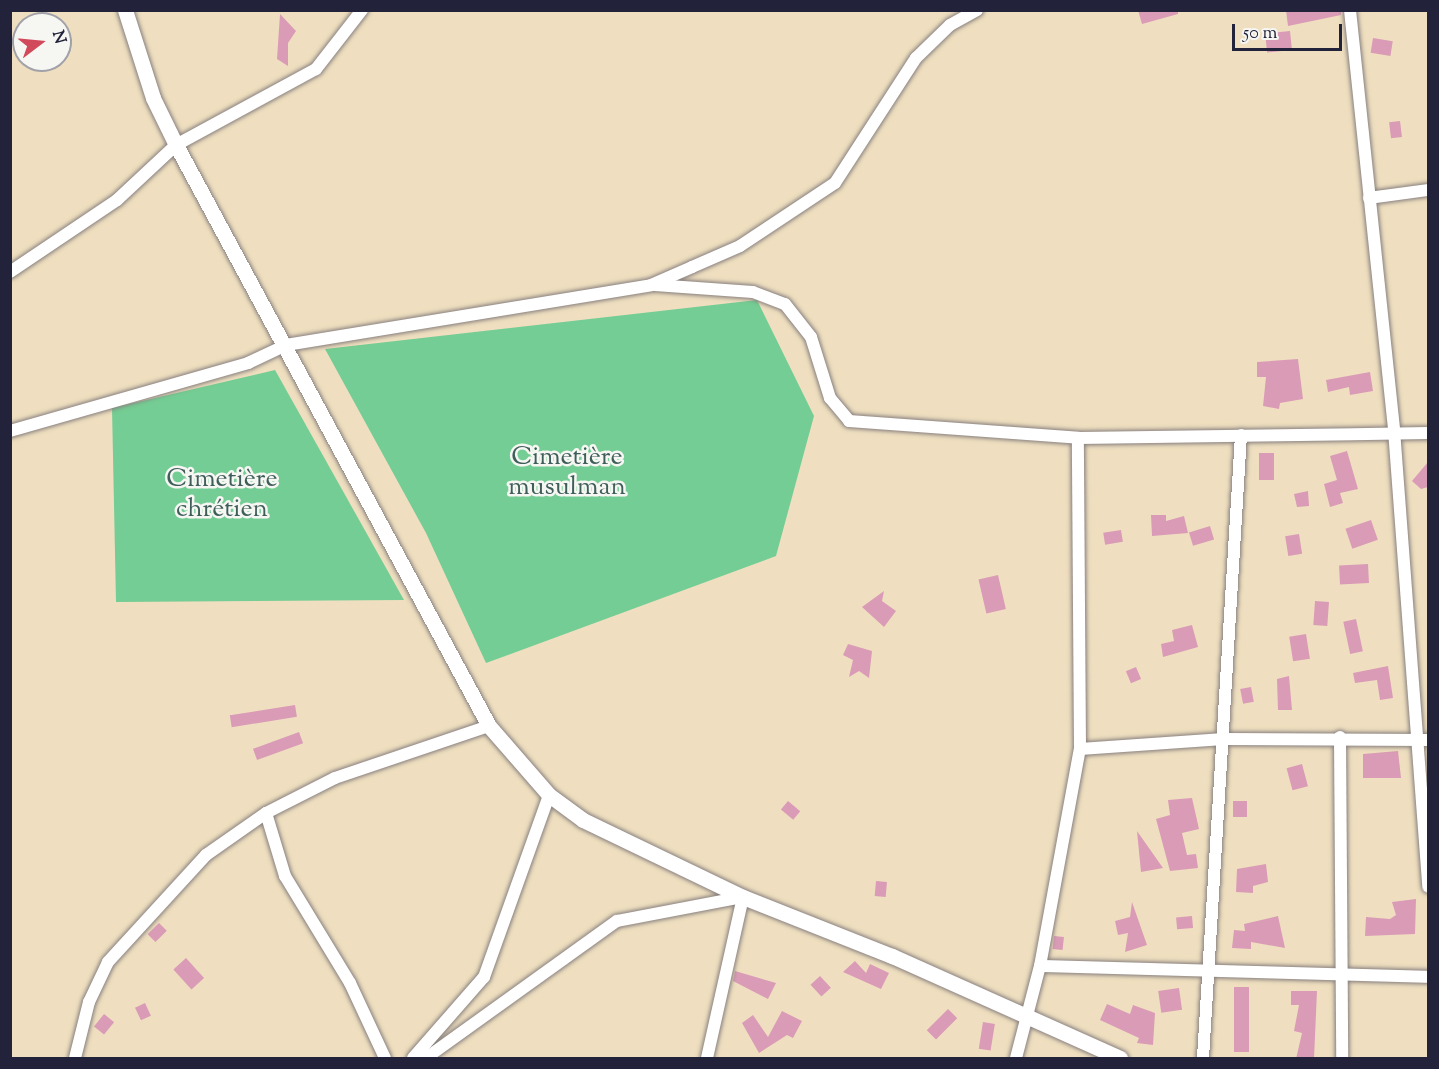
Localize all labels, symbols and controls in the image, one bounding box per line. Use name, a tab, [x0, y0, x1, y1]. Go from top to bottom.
north arrow	[12, 12, 72, 72]
scale bar	[1235, 12, 1344, 50]
text: 50 m	[1243, 21, 1277, 47]
text: N	[45, 28, 71, 47]
park label: Cimetière musulman	[508, 442, 626, 503]
park label: Cimetière chrétien	[166, 464, 278, 526]

